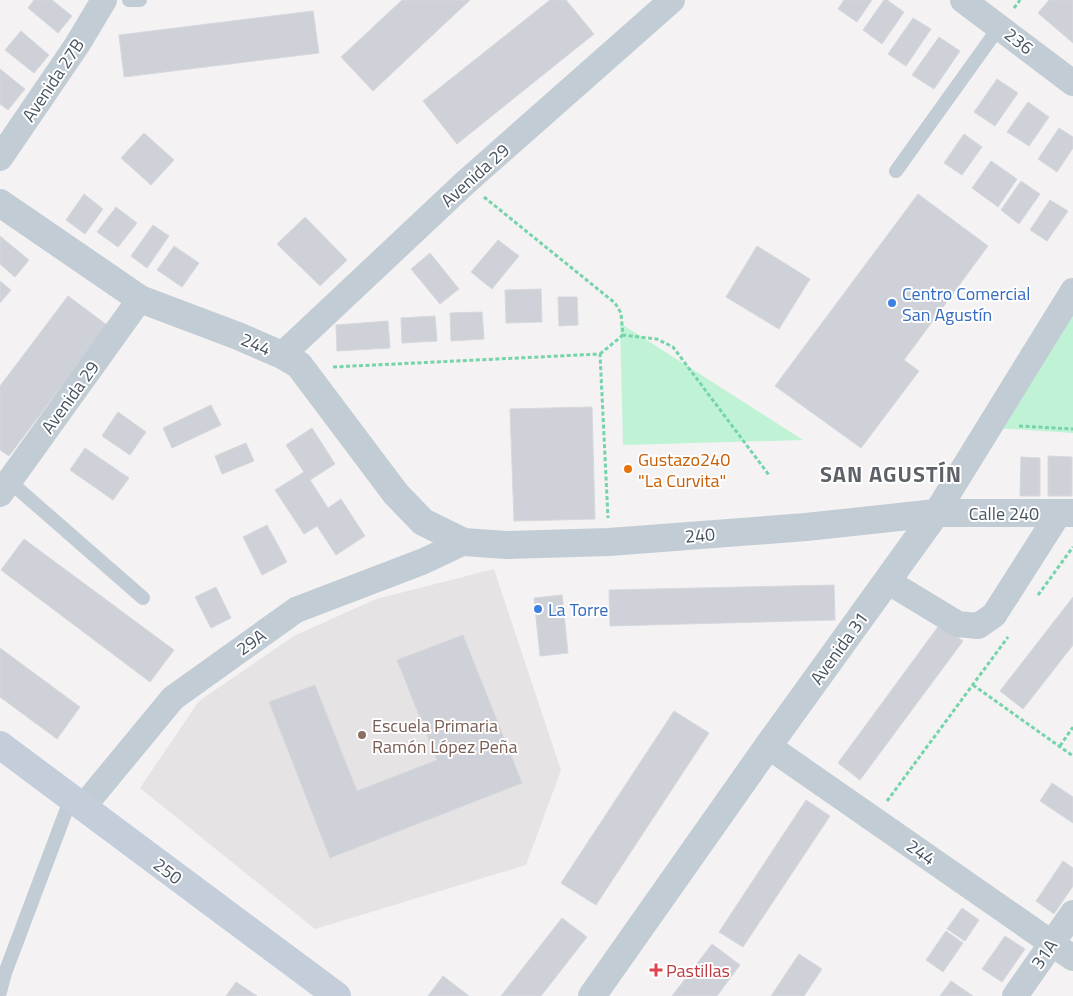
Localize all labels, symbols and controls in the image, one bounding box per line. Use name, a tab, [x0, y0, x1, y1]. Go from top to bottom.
street label: 236	[999, 21, 1039, 61]
street label: Avenida 27B	[15, 33, 91, 127]
street label: Avenida 29	[435, 137, 515, 213]
place label: Centro Comercial San Agustín	[902, 280, 1030, 328]
marker: Centro Comercial San Agustín	[886, 297, 898, 309]
street label: 244	[237, 326, 275, 362]
street label: Avenida 29	[34, 355, 106, 439]
place label: Gustazo240 "La Curvita"	[638, 446, 730, 494]
district label: SAN AGUSTÍN	[820, 457, 962, 491]
marker: Gustazo240 "La Curvita"	[622, 463, 634, 475]
street label: Calle 240	[969, 500, 1039, 527]
street label: 240	[684, 520, 716, 550]
place label: La Torre	[548, 596, 608, 623]
marker: La Torre	[532, 603, 544, 615]
street label: Avenida 31	[803, 606, 875, 690]
street label: 29A	[231, 622, 272, 662]
place label: Escuela Primaria Ramón López Peña	[372, 712, 517, 760]
marker: Escuela Primaria Ramón López Peña	[356, 729, 368, 741]
street label: 244	[901, 832, 941, 872]
street label: 250	[148, 851, 188, 891]
street label: 31A	[1024, 933, 1064, 974]
place label: Pastillas	[666, 957, 730, 984]
marker: Pastillas	[650, 964, 662, 976]

